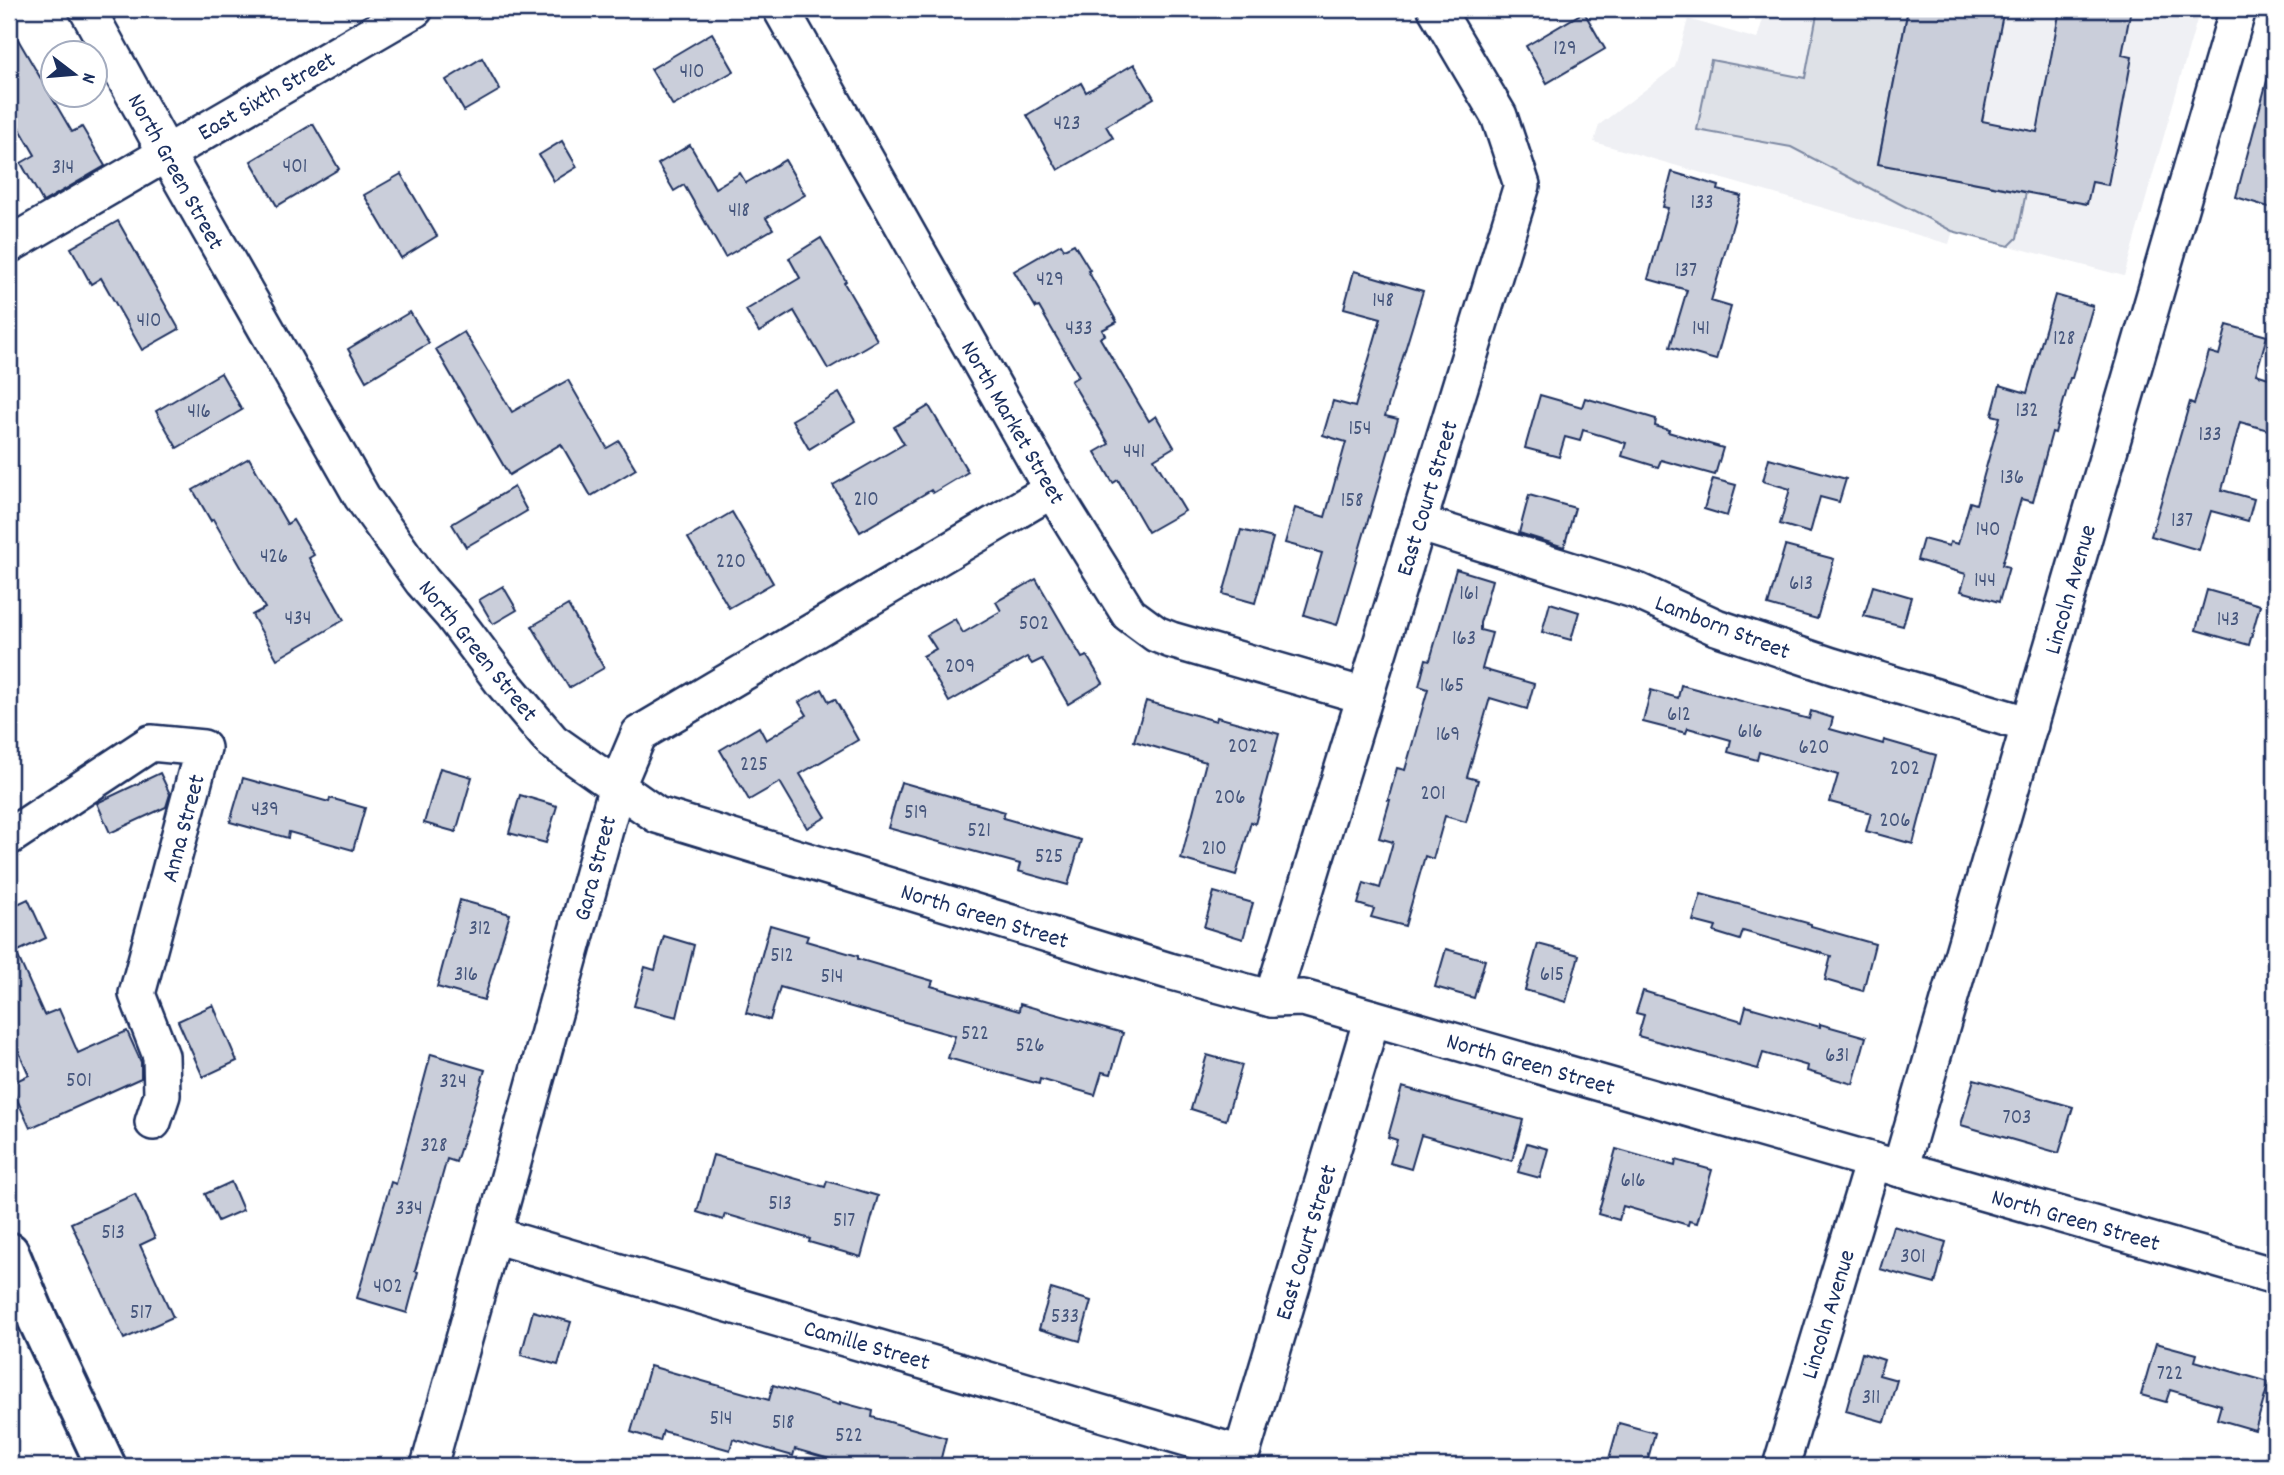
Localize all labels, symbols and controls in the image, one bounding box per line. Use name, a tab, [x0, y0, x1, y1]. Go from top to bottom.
house number: 129	[1553, 35, 1577, 65]
north arrow	[38, 38, 108, 108]
street label: East Sixth Street	[192, 44, 343, 151]
house number: 410	[680, 58, 704, 88]
text: N	[73, 69, 101, 86]
street label: North Green Street	[117, 88, 231, 257]
house number: 423	[1053, 110, 1081, 140]
house number: 401	[283, 153, 307, 183]
house number: 314	[52, 154, 74, 184]
house number: 133	[1690, 189, 1714, 219]
house number: 418	[728, 197, 750, 227]
house number: 137	[1675, 257, 1697, 287]
house number: 429	[1036, 266, 1064, 296]
house number: 148	[1372, 287, 1394, 317]
house number: 410	[137, 307, 161, 337]
house number: 433	[1065, 315, 1093, 345]
house number: 141	[1692, 315, 1710, 345]
house number: 128	[2053, 325, 2075, 355]
street label: North Market Street	[951, 335, 1072, 512]
house number: 132	[2015, 397, 2039, 427]
house number: 416	[187, 398, 211, 428]
house number: 154	[1348, 415, 1372, 445]
street label: East Court Street	[1389, 417, 1469, 581]
house number: 133	[2198, 421, 2222, 451]
house number: 441	[1123, 438, 1145, 468]
house number: 136	[2000, 464, 2024, 494]
house number: 210	[853, 486, 879, 516]
house number: 158	[1341, 487, 1363, 517]
house number: 137	[2171, 507, 2193, 537]
house number: 140	[1976, 516, 2000, 546]
street label: Lincoln Avenue	[2037, 521, 2107, 659]
house number: 426	[260, 543, 288, 573]
house number: 220	[716, 548, 746, 578]
house number: 144	[1974, 567, 1996, 597]
house number: 613	[1789, 570, 1813, 600]
street label: North Green Street	[409, 574, 545, 730]
house number: 161	[1459, 580, 1479, 610]
street label: Lamborn Street	[1649, 587, 1795, 670]
house number: 434	[285, 605, 311, 635]
house number: 143	[2217, 606, 2239, 636]
house number: 502	[1019, 610, 1049, 640]
house number: 163	[1452, 625, 1476, 655]
house number: 209	[945, 653, 975, 683]
house number: 165	[1440, 672, 1464, 702]
house number: 612	[1667, 701, 1691, 731]
house number: 616	[1737, 718, 1763, 748]
house number: 169	[1436, 721, 1460, 751]
house number: 202	[1228, 733, 1258, 763]
house number: 620	[1799, 734, 1829, 764]
house number: 225	[740, 751, 768, 781]
house number: 202	[1890, 755, 1920, 785]
street label: Anna Street	[154, 771, 216, 886]
house number: 201	[1420, 780, 1446, 810]
house number: 206	[1215, 784, 1245, 814]
house number: 439	[251, 796, 279, 826]
house number: 519	[904, 799, 928, 829]
house number: 206	[1880, 807, 1910, 837]
street label: Gara Street	[567, 812, 627, 925]
house number: 521	[967, 817, 991, 847]
house number: 210	[1201, 835, 1227, 865]
house number: 525	[1035, 843, 1063, 873]
street label: North Green Street	[896, 876, 1072, 960]
house number: 312	[468, 915, 492, 945]
house number: 512	[770, 942, 794, 972]
house number: 316	[454, 961, 478, 991]
house number: 615	[1540, 961, 1564, 991]
house number: 514	[820, 963, 844, 993]
house number: 522	[961, 1020, 989, 1050]
street label: North Green Street	[1442, 1026, 1619, 1106]
house number: 526	[1015, 1032, 1045, 1062]
house number: 631	[1825, 1042, 1849, 1072]
house number: 501	[66, 1067, 92, 1097]
house number: 324	[439, 1068, 467, 1098]
house number: 703	[2003, 1104, 2031, 1134]
house number: 328	[421, 1132, 447, 1162]
street label: East Court Street	[1268, 1161, 1348, 1325]
house number: 616	[1620, 1167, 1646, 1197]
street label: North Green Street	[1987, 1182, 2164, 1262]
house number: 513	[768, 1190, 792, 1220]
house number: 334	[395, 1195, 423, 1225]
house number: 517	[833, 1207, 855, 1237]
house number: 513	[101, 1219, 125, 1249]
house number: 301	[1900, 1243, 1926, 1273]
street label: Lincoln Avenue	[1794, 1246, 1866, 1384]
house number: 402	[373, 1273, 403, 1303]
house number: 517	[130, 1299, 152, 1329]
house number: 533	[1051, 1303, 1079, 1333]
street label: Camille Street	[799, 1313, 933, 1381]
house number: 722	[2157, 1360, 2183, 1390]
house number: 311	[1862, 1384, 1880, 1414]
house number: 514	[709, 1405, 733, 1435]
house number: 518	[772, 1409, 794, 1439]
house number: 522	[835, 1422, 863, 1452]

